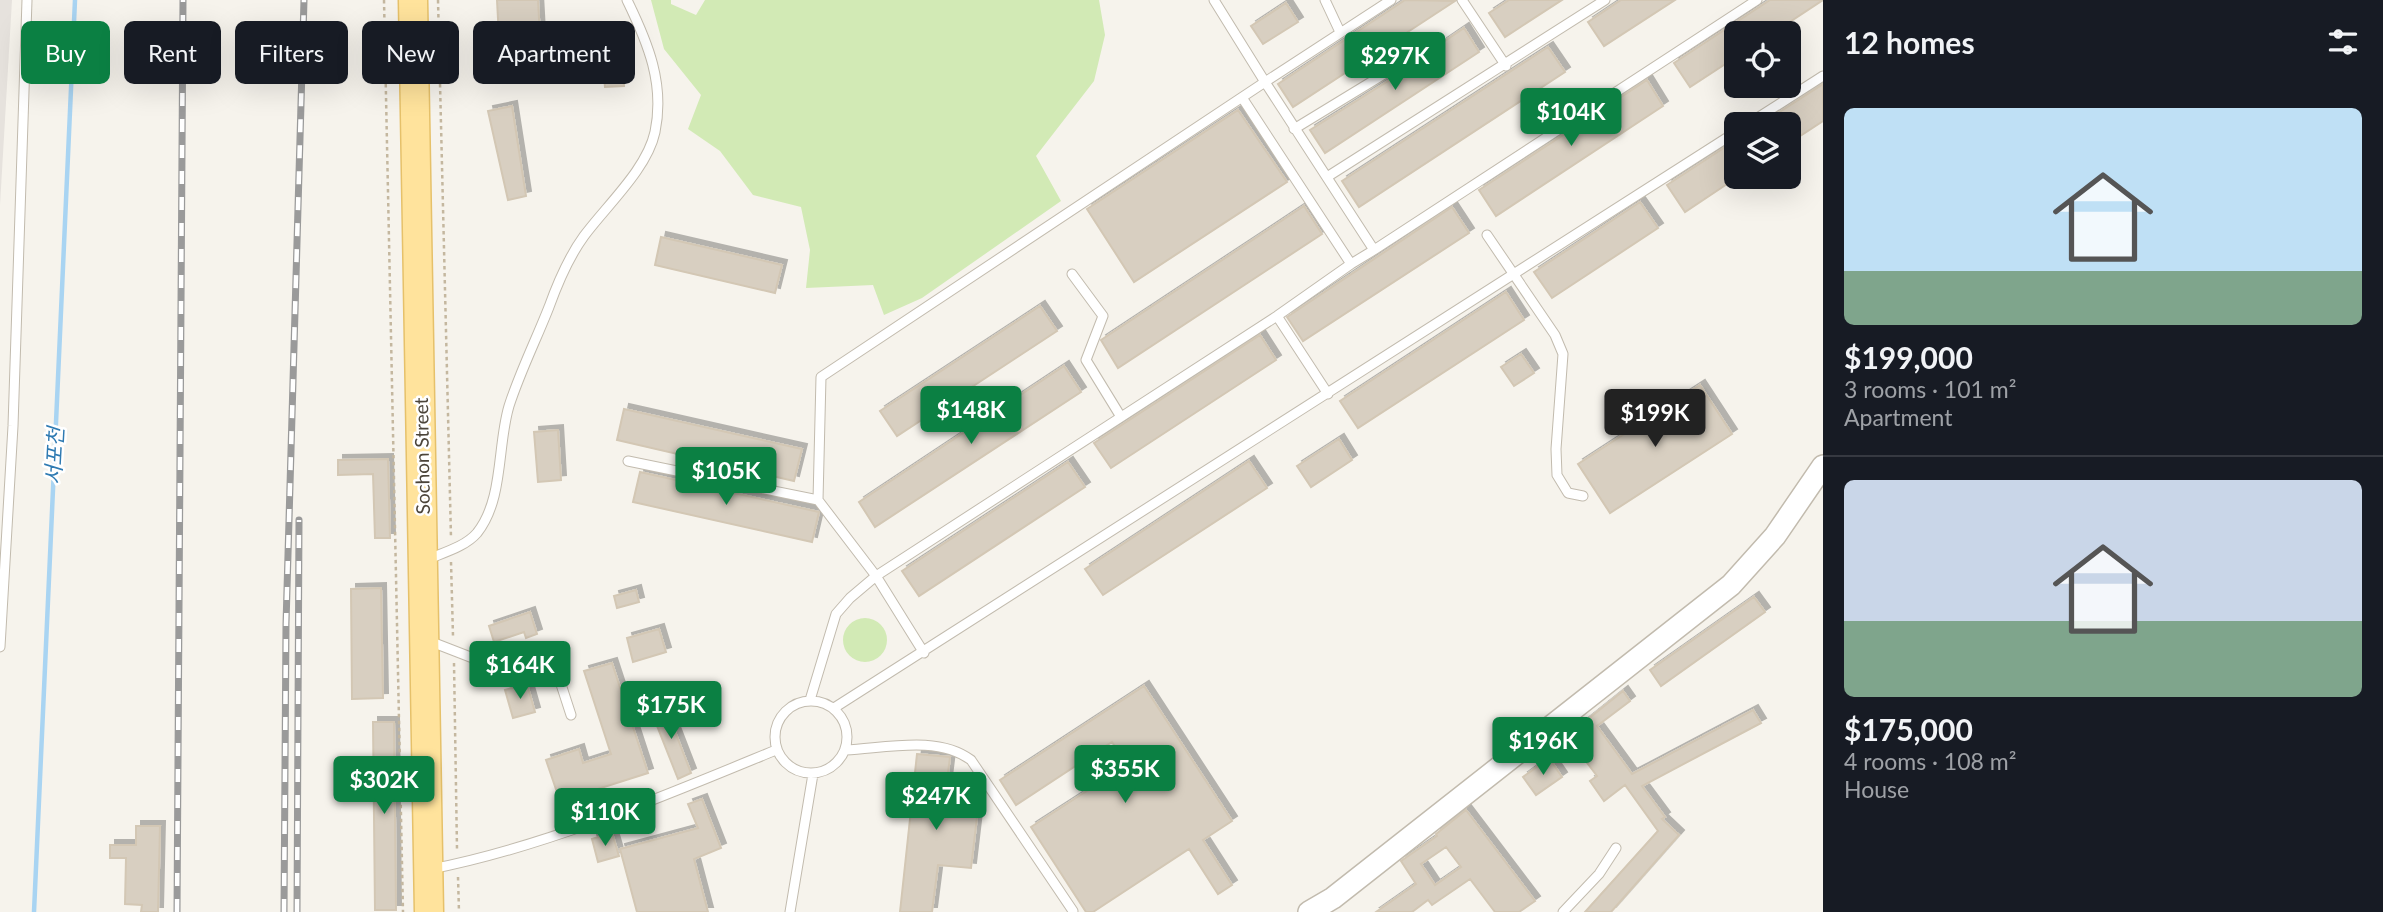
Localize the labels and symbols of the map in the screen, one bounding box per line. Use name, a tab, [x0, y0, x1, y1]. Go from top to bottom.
pin: $297K	[1346, 32, 1444, 92]
pin: $104K	[1522, 88, 1620, 148]
pin: $148K	[922, 386, 1020, 446]
pin: $199K	[1606, 390, 1704, 449]
street label: Sochon Street	[409, 397, 434, 515]
water label: 서포천	[40, 424, 68, 486]
pin: $105K	[677, 448, 775, 507]
pin: $164K	[471, 642, 569, 701]
pin: $175K	[622, 682, 720, 741]
pin: $196K	[1494, 718, 1592, 777]
pin: $355K	[1076, 746, 1174, 805]
pin: $302K	[335, 756, 433, 816]
pin: $247K	[887, 772, 985, 832]
pin: $110K	[556, 788, 654, 848]

